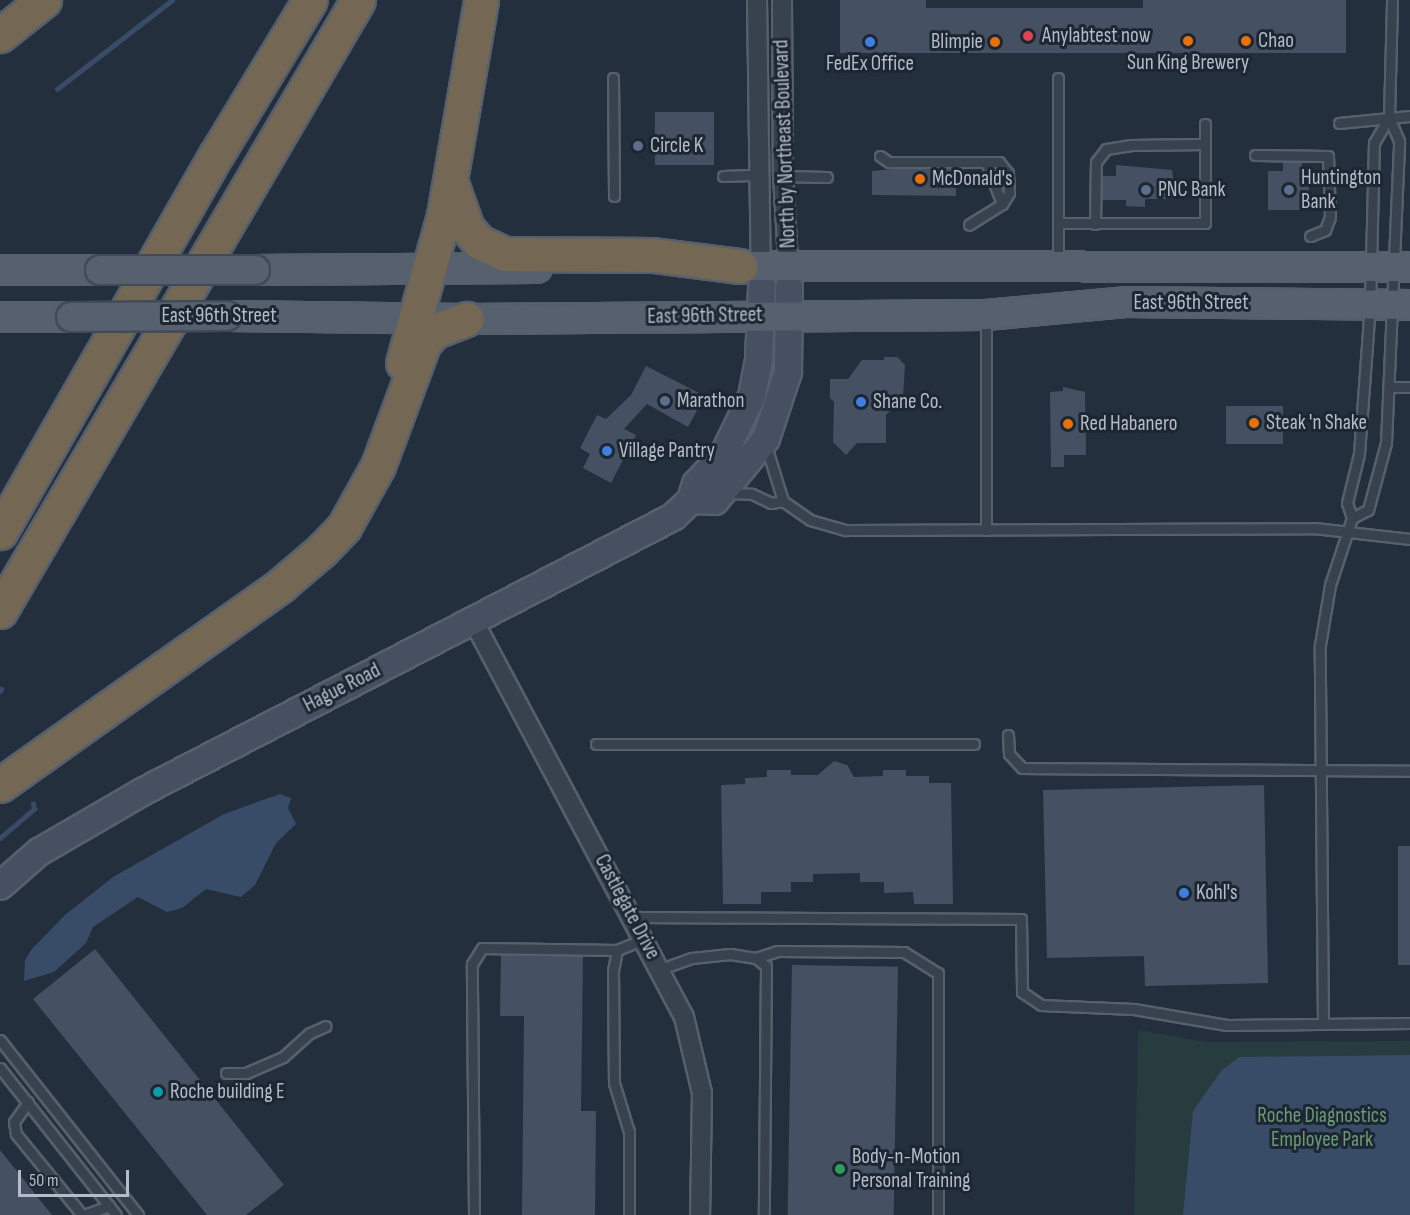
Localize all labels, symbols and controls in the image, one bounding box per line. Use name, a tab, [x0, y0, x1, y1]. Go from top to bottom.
place label: Anylabtest now	[1042, 23, 1150, 49]
marker: Anylabtest now	[1019, 27, 1037, 45]
place label: Chao	[1258, 28, 1294, 54]
place label: Blimpie	[931, 29, 983, 55]
marker: Sun King Brewery	[1181, 34, 1195, 48]
marker: Chao	[1239, 34, 1253, 48]
marker: FedEx Office	[863, 35, 877, 49]
marker: Blimpie	[988, 35, 1002, 49]
street label: North by Northeast Boulevard	[769, 39, 801, 249]
place label: Sun King Brewery	[1127, 50, 1249, 76]
place label: FedEx Office	[826, 51, 914, 77]
place label: Circle K	[650, 133, 703, 159]
marker: Circle K	[631, 139, 645, 153]
place label: Huntington Bank	[1301, 165, 1381, 215]
place label: McDonald's	[932, 166, 1012, 192]
marker: McDonald's	[913, 172, 927, 186]
place label: PNC Bank	[1158, 177, 1226, 203]
marker: PNC Bank	[1139, 183, 1153, 197]
marker: Huntington Bank	[1282, 183, 1296, 197]
street label: East 96th Street	[1133, 290, 1249, 316]
street label: East 96th Street	[647, 302, 763, 330]
street label: East 96th Street	[161, 303, 277, 329]
place label: Marathon	[677, 388, 744, 414]
place label: Shane Co.	[873, 389, 942, 415]
marker: Marathon	[658, 394, 672, 408]
marker: Shane Co.	[854, 395, 868, 409]
place label: Steak 'n Shake	[1266, 410, 1367, 436]
place label: Red Habanero	[1080, 411, 1177, 437]
marker: Steak 'n Shake	[1247, 416, 1261, 430]
marker: Red Habanero	[1061, 417, 1075, 431]
place label: Village Pantry	[619, 438, 715, 464]
marker: Village Pantry	[600, 444, 614, 458]
street label: Hague Road	[299, 658, 385, 718]
street label: Castlegate Drive	[589, 850, 665, 964]
place label: Kohl's	[1196, 880, 1238, 906]
marker: Kohl's	[1177, 886, 1191, 900]
place label: Roche building E	[170, 1079, 285, 1105]
marker: Roche building E	[151, 1085, 165, 1099]
park label: Roche Diagnostics Employee Park	[1257, 1103, 1387, 1153]
place label: Body-n-Motion Personal Training	[852, 1144, 971, 1194]
scale bar	[21, 1158, 132, 1196]
marker: Body-n-Motion Personal Training	[833, 1162, 847, 1176]
text: 50 m	[29, 1170, 59, 1191]

